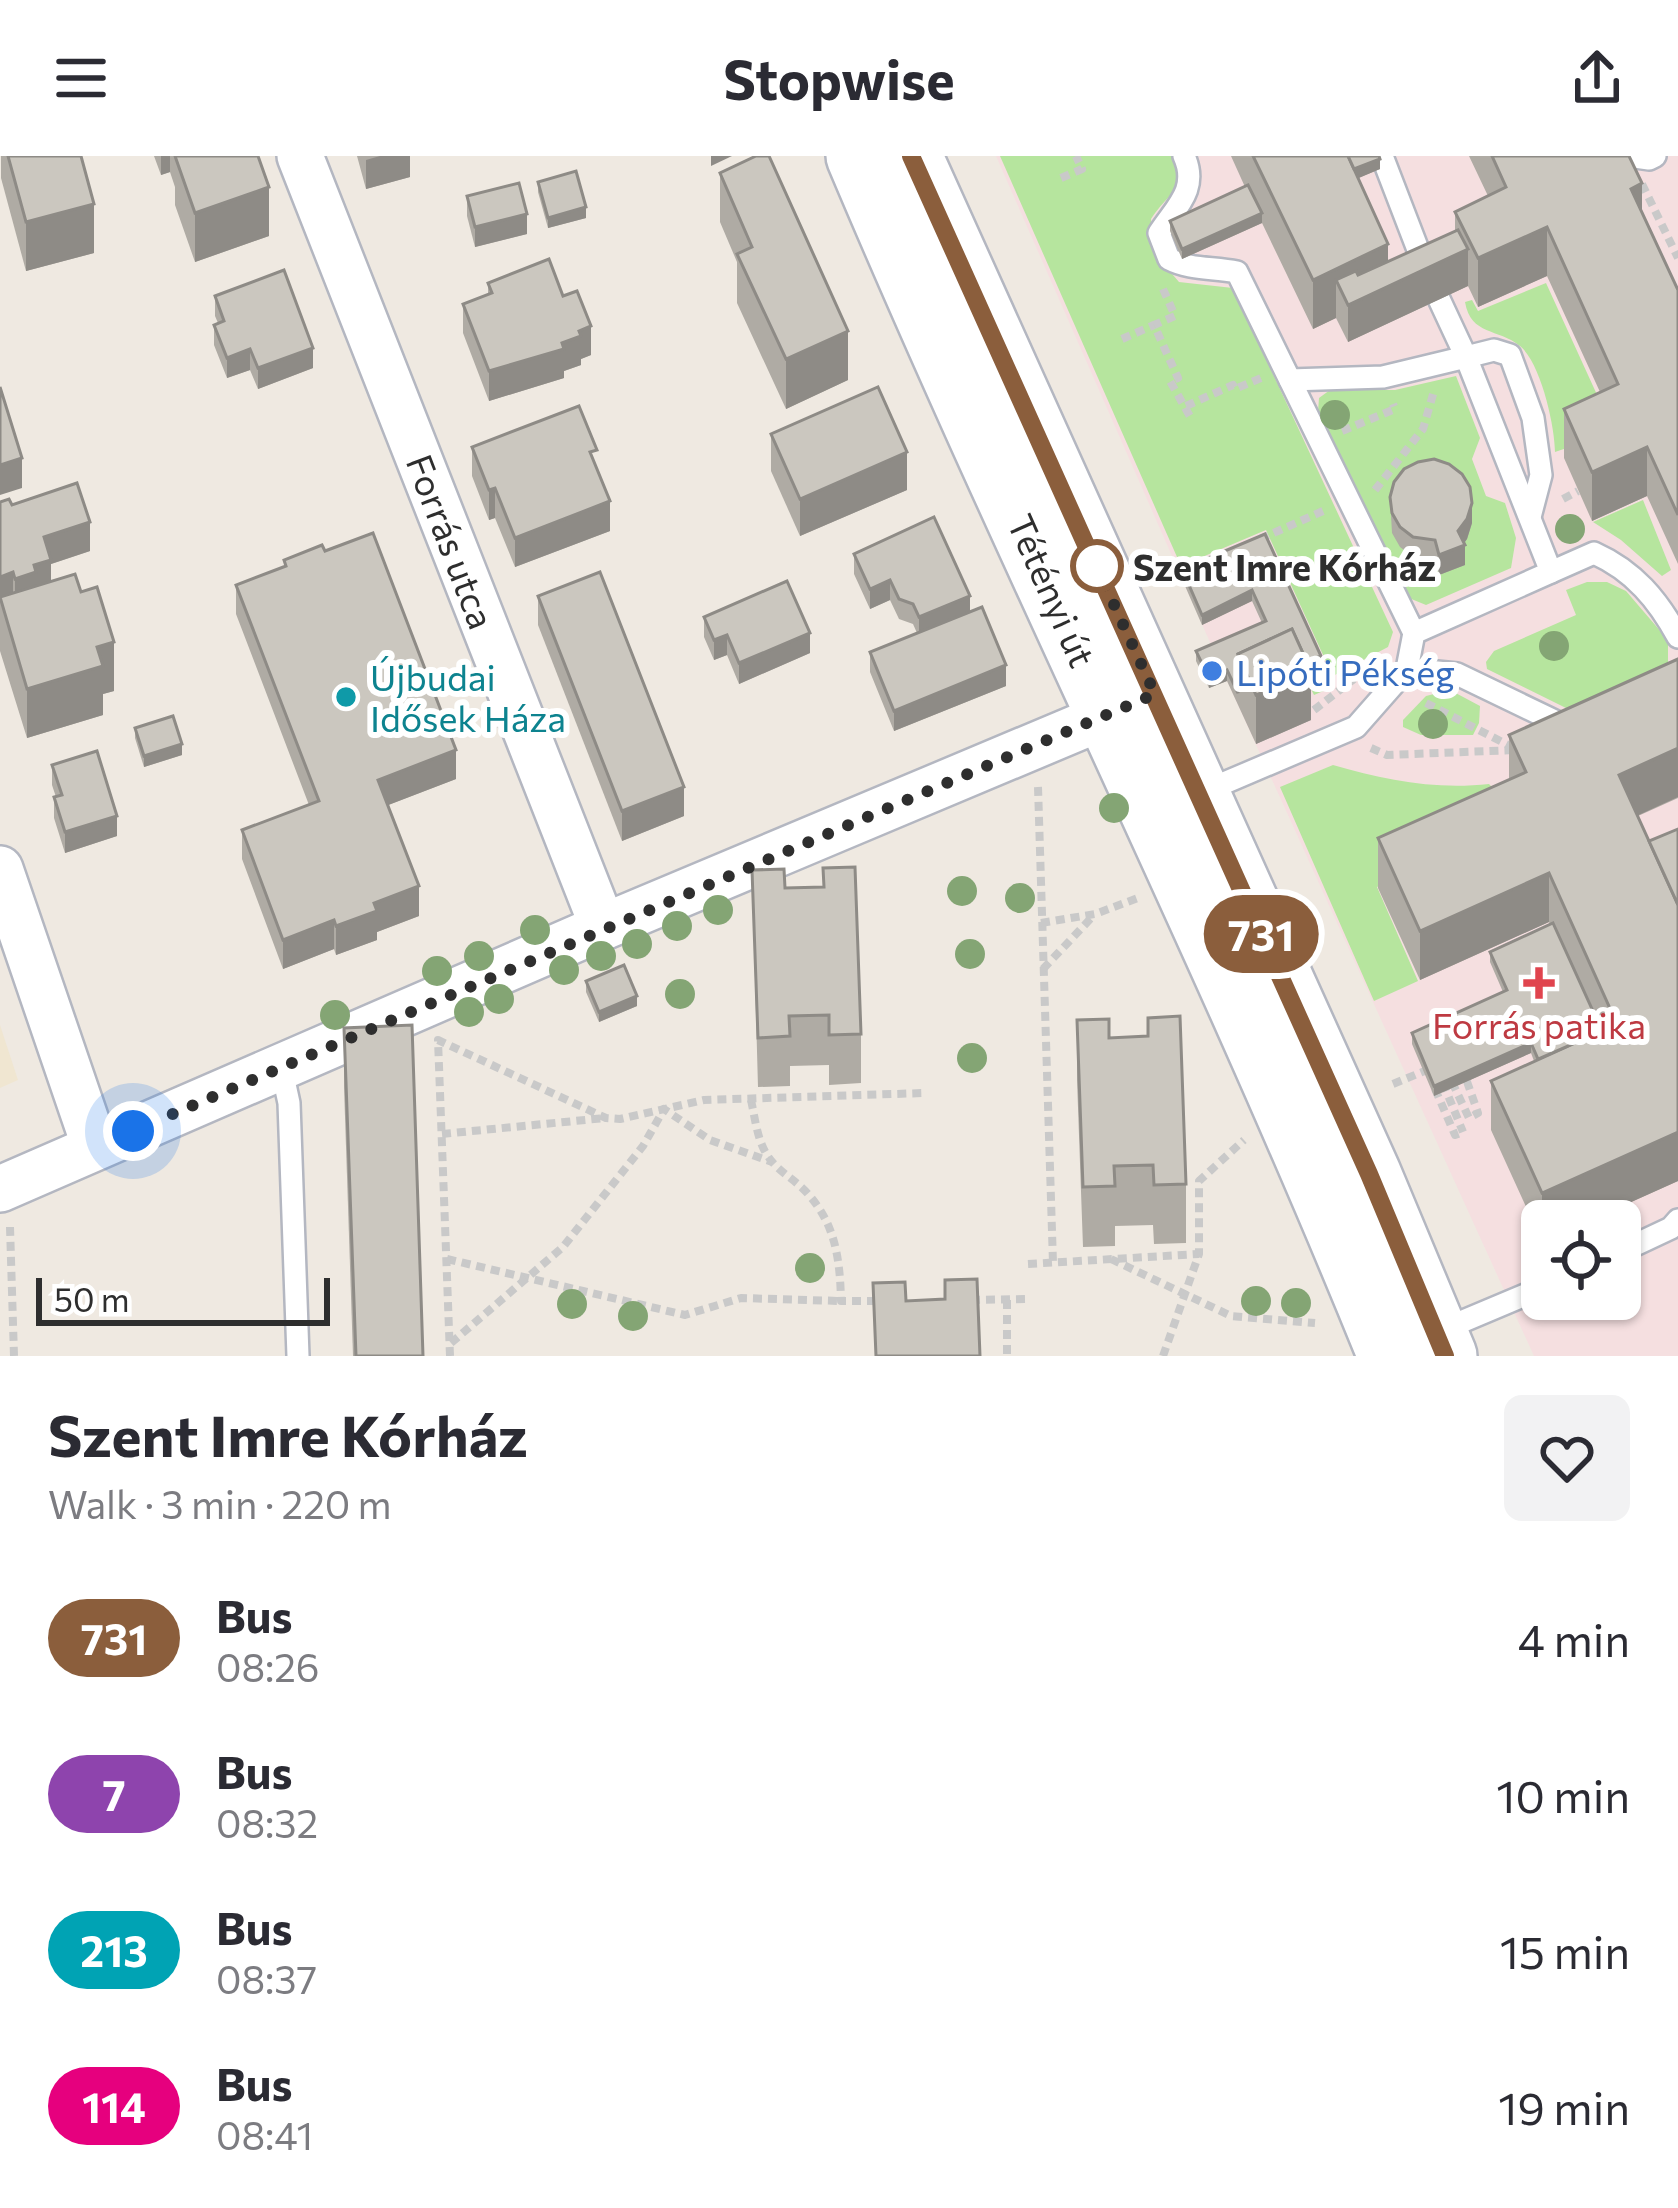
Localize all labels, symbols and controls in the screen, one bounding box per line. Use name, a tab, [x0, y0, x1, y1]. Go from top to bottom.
icon: menu	[48, 45, 114, 111]
text: Stopwise	[723, 45, 955, 111]
icon: share	[1564, 45, 1630, 111]
street label: Forrás utca	[399, 448, 505, 634]
street label: Tétényi út	[1000, 507, 1106, 673]
marker: Szent Imre Kórház	[1072, 541, 1122, 591]
place label: Szent Imre Kórház	[1133, 544, 1436, 588]
place label: Lipóti Pékség	[1236, 649, 1455, 693]
place label: Újbudai Idősek Háza	[370, 654, 566, 739]
marker: Lipóti Pékség	[1199, 658, 1225, 684]
marker: Újbudai Idősek Háza	[333, 684, 359, 710]
line badge: 731	[1192, 895, 1330, 973]
text: 731	[1228, 908, 1294, 960]
marker: Forrás patika	[1526, 970, 1552, 996]
place label: Forrás patika	[1432, 1002, 1646, 1046]
your location	[103, 1101, 163, 1161]
map controls	[1521, 1200, 1641, 1320]
button: locate	[1521, 1200, 1641, 1320]
scale bar	[36, 1272, 330, 1325]
text: 50 m	[54, 1278, 130, 1319]
button: heart	[1504, 1395, 1630, 1521]
text: Szent Imre Kórház	[48, 1399, 528, 1469]
text: Walk · 3 min · 220 m	[48, 1479, 392, 1527]
text: Bus	[216, 1587, 292, 1642]
text: 4 min	[1518, 1611, 1630, 1666]
text: 731	[81, 1612, 147, 1664]
text: 08:26	[216, 1642, 320, 1690]
text: Bus	[216, 1743, 292, 1798]
text: 10 min	[1496, 1767, 1630, 1822]
text: 7	[102, 1768, 126, 1820]
text: 08:32	[216, 1798, 318, 1846]
text: Bus	[216, 1899, 292, 1954]
text: 15 min	[1500, 1923, 1630, 1978]
text: 213	[80, 1924, 148, 1976]
text: 08:37	[216, 1954, 317, 2002]
text: Bus	[216, 2055, 292, 2110]
text: 19 min	[1498, 2079, 1630, 2134]
text: 114	[82, 2080, 146, 2132]
text: 08:41	[216, 2110, 313, 2158]

